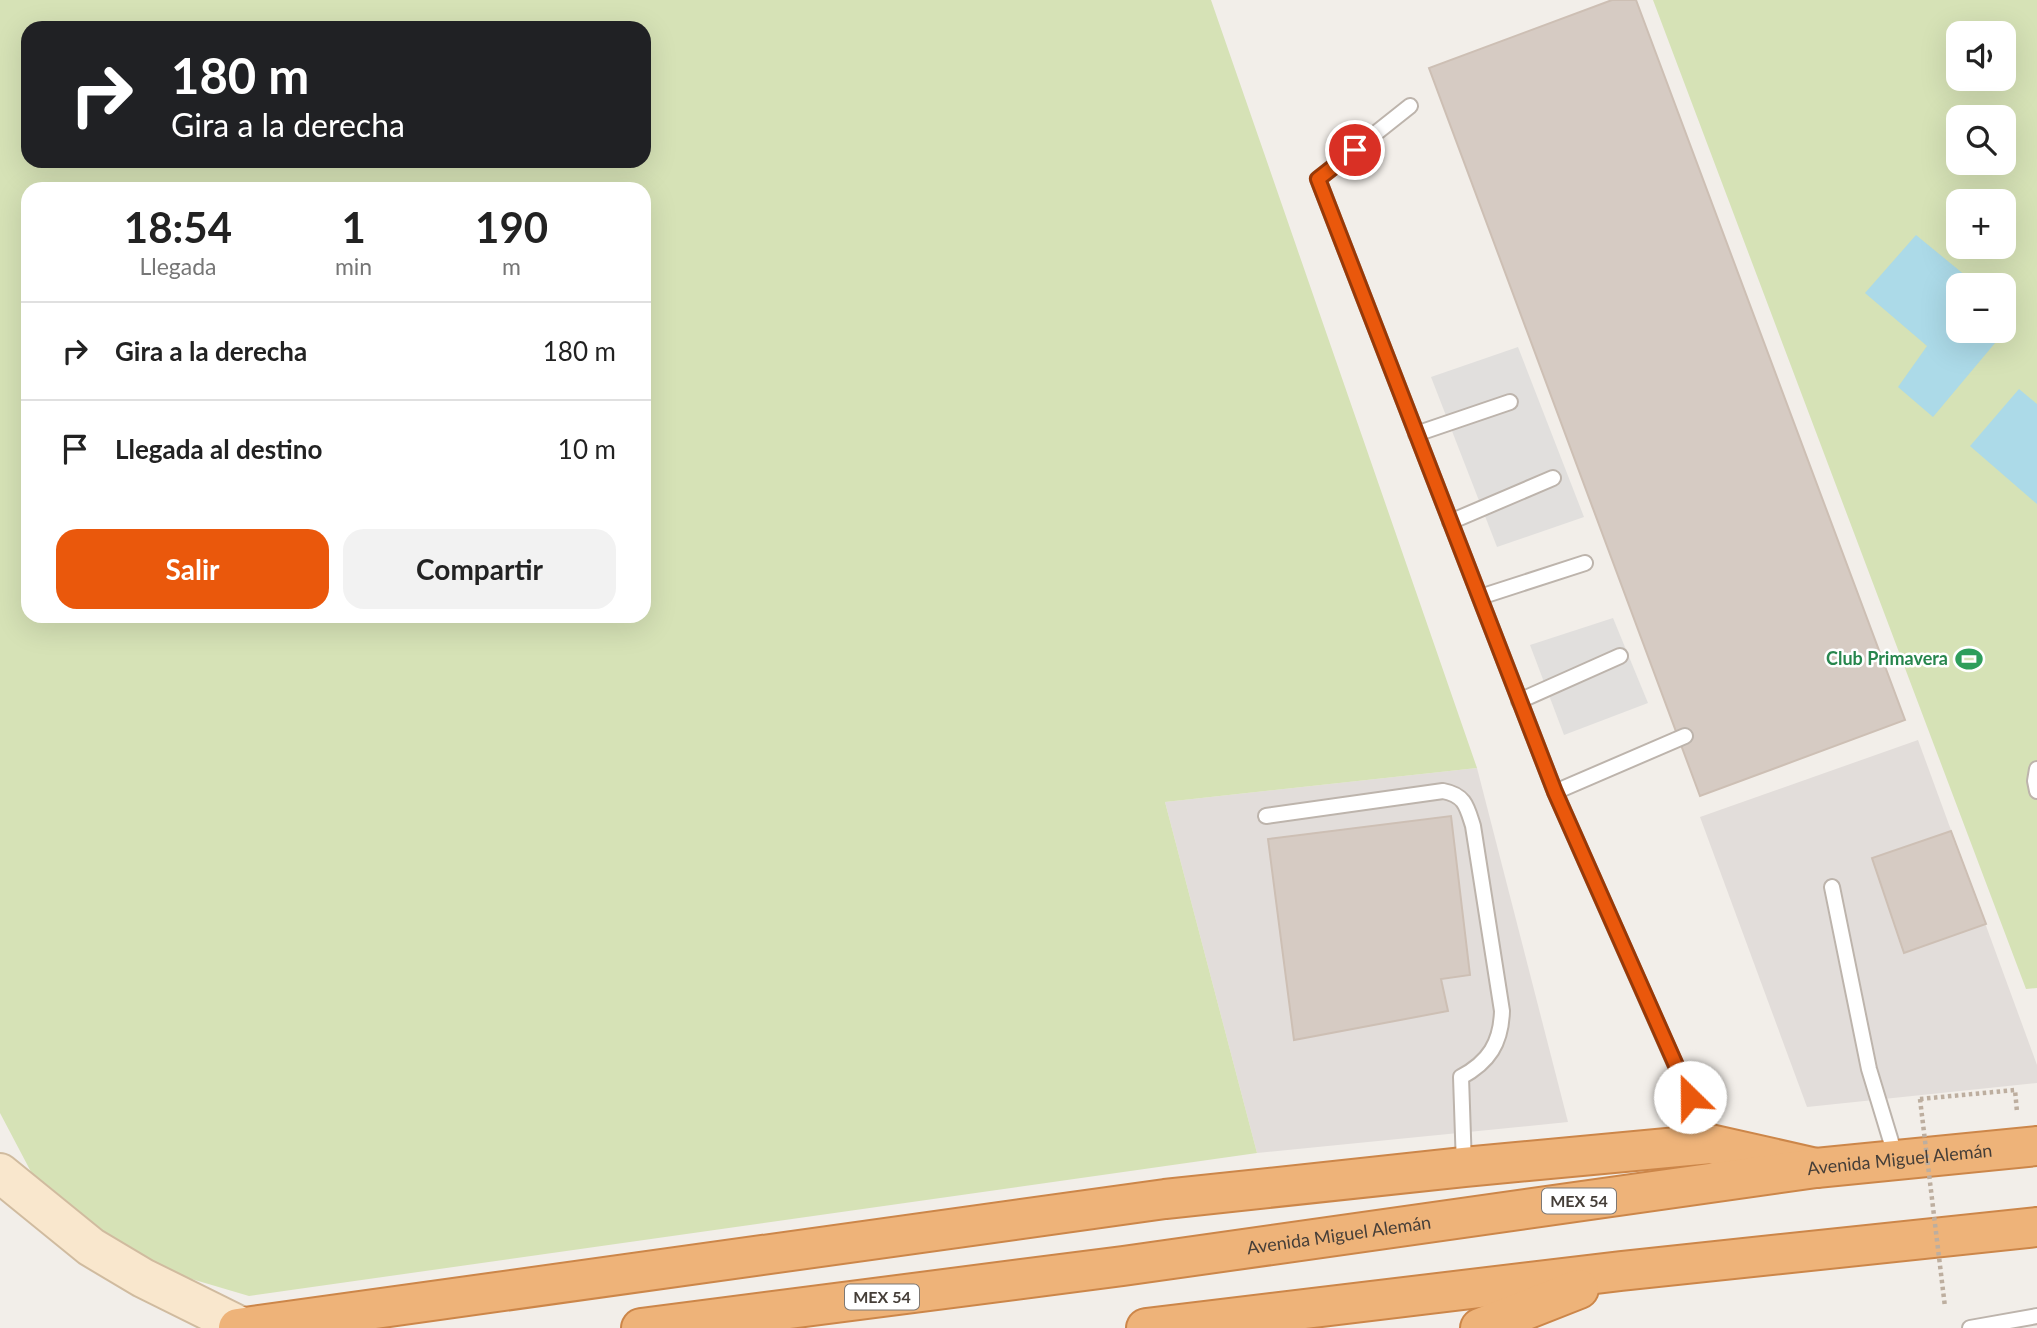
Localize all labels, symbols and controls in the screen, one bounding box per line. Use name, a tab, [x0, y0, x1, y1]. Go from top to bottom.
map controls	[1946, 21, 2016, 343]
button: sound	[1946, 21, 2016, 91]
text: 180 m	[171, 46, 309, 104]
icon: right	[56, 49, 147, 140]
text: Gira a la derecha	[171, 105, 405, 144]
button: search	[1946, 105, 2016, 175]
pin	[1325, 120, 1385, 180]
icon: arrive	[1336, 131, 1374, 169]
button: +	[1946, 189, 2016, 259]
text: 18:54	[124, 202, 232, 252]
text: 1	[341, 202, 366, 252]
text: 190	[475, 202, 548, 252]
text: Llegada	[139, 252, 217, 280]
text: min	[335, 252, 372, 280]
text: m	[502, 252, 521, 280]
button: −	[1946, 273, 2016, 343]
icon: right	[56, 332, 94, 370]
text: Gira a la derecha	[115, 335, 307, 367]
text: 180 m	[543, 335, 616, 367]
icon: arrive	[56, 430, 94, 468]
text: Llegada al destino	[115, 433, 322, 465]
text: 10 m	[558, 433, 616, 465]
button: Salir	[56, 529, 329, 609]
button: Compartir	[343, 529, 616, 609]
sports icon: Club Primavera	[1954, 644, 1984, 674]
place label: Club Primavera	[1826, 647, 1948, 669]
position arrow	[1653, 1060, 1727, 1134]
street label: Avenida Miguel Alemán	[1806, 1139, 1993, 1179]
road number: MEX 54	[1542, 1189, 1616, 1214]
street label: Avenida Miguel Alemán	[1245, 1211, 1432, 1258]
road number: MEX 54	[845, 1284, 919, 1310]

